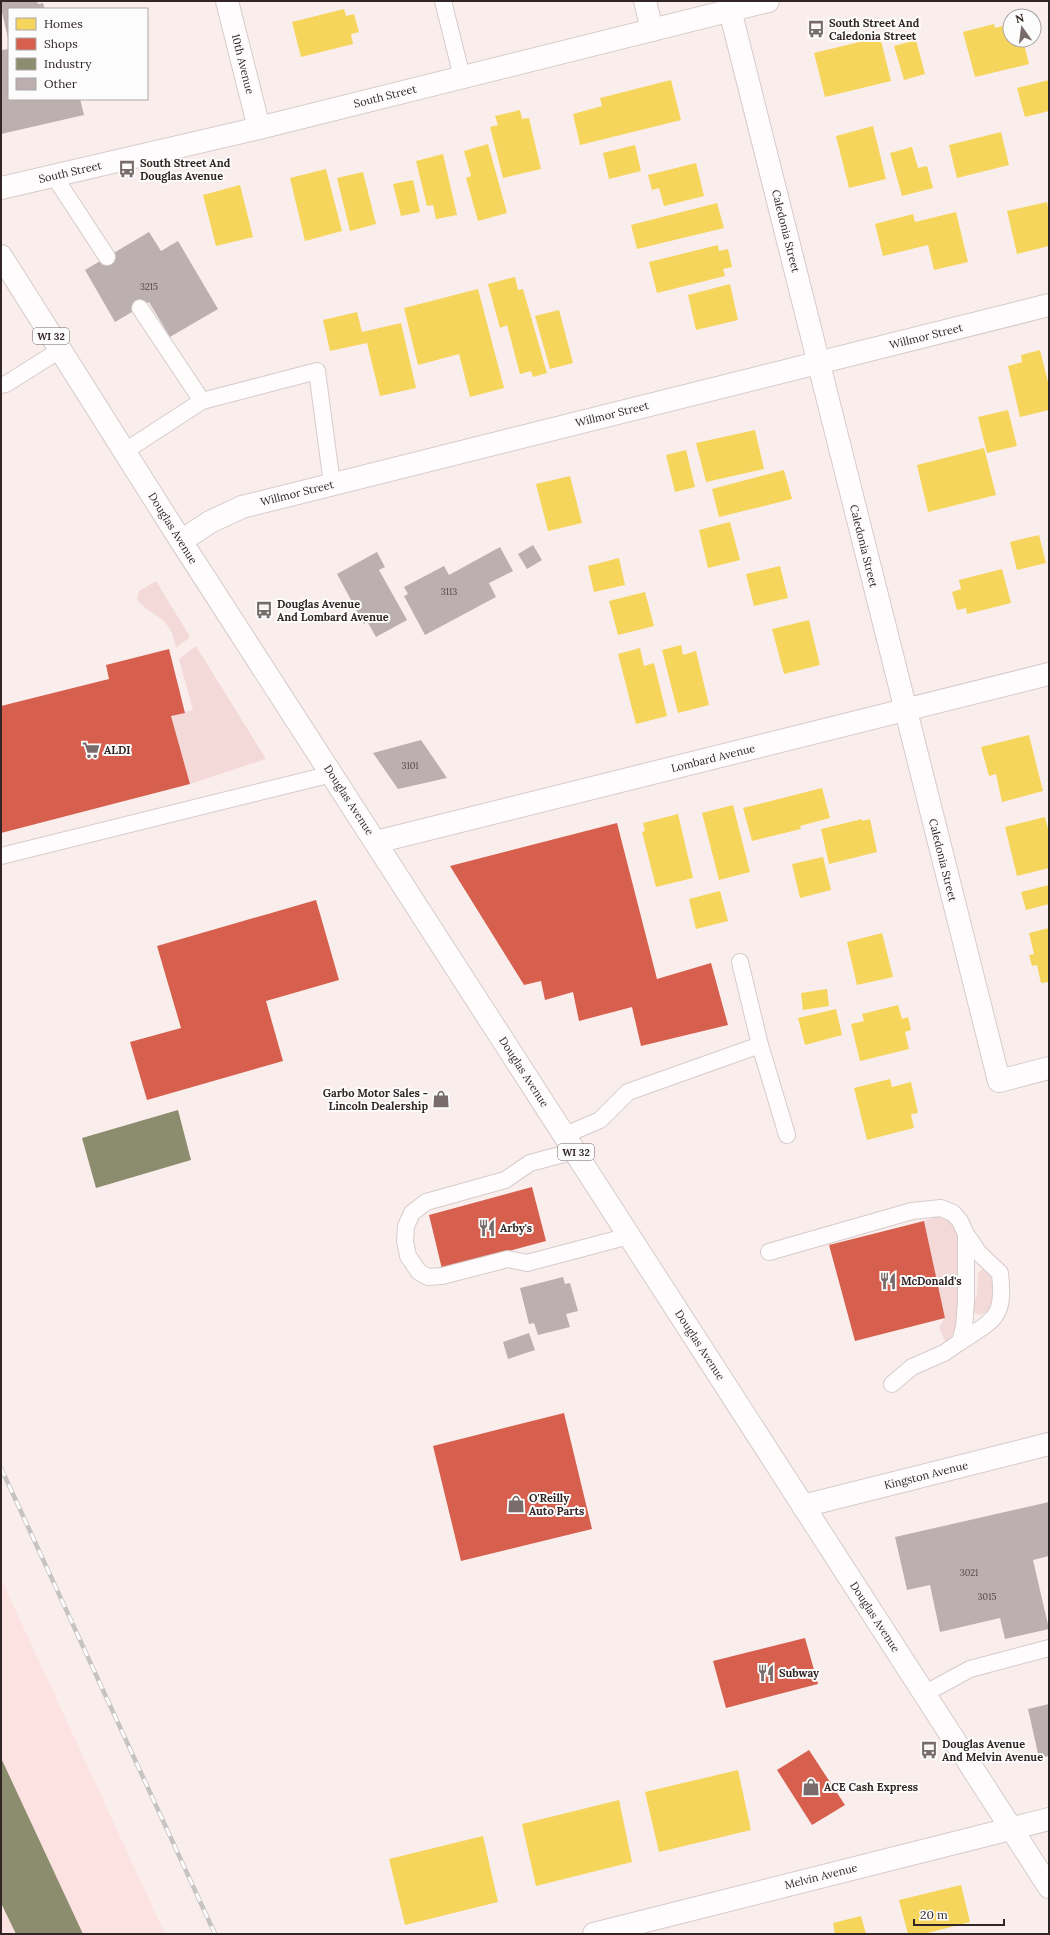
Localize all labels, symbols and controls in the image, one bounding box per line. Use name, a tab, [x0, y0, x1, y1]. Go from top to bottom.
legend	[8, 8, 148, 100]
north arrow	[1002, 8, 1042, 48]
text: N	[1014, 10, 1026, 26]
text: Homes	[44, 16, 83, 31]
place label: South Street And Caledonia Street	[829, 16, 920, 43]
bus stop icon: South Street And Caledonia Street	[806, 19, 826, 39]
street label: 10th Avenue	[229, 32, 257, 96]
text: Shops	[44, 36, 78, 51]
text: Industry	[44, 56, 92, 71]
text: Other	[44, 76, 78, 91]
street label: South Street	[352, 81, 419, 111]
place label: South Street And Douglas Avenue	[140, 156, 231, 183]
street label: South Street	[37, 158, 104, 186]
bus stop icon: South Street And Douglas Avenue	[117, 159, 137, 179]
street label: Caledonia Street	[769, 188, 803, 275]
house number: 3215	[140, 281, 158, 292]
street label: Willmor Street	[888, 320, 965, 352]
road number: WI 32	[33, 328, 69, 344]
street label: Willmor Street	[574, 398, 651, 430]
street label: Willmor Street	[259, 477, 336, 509]
street label: Douglas Avenue	[145, 490, 201, 566]
street label: Caledonia Street	[847, 503, 881, 590]
house number: 3113	[441, 586, 457, 597]
place label: Douglas Avenue And Lombard Avenue	[277, 597, 389, 624]
bus stop icon: Douglas Avenue And Lombard Avenue	[254, 600, 274, 620]
supermarket icon: ALDI	[81, 740, 101, 760]
street label: Lombard Avenue	[669, 741, 757, 775]
place label: ALDI	[104, 743, 130, 757]
house number: 3101	[401, 760, 419, 771]
street label: Douglas Avenue	[321, 762, 377, 838]
street label: Caledonia Street	[926, 817, 960, 904]
street label: Douglas Avenue	[496, 1034, 552, 1110]
place label: Garbo Motor Sales - Lincoln Dealership	[323, 1086, 428, 1113]
shop icon: Garbo Motor Sales - Lincoln Dealership	[431, 1089, 451, 1109]
road number: WI 32	[558, 1144, 594, 1160]
restaurant icon: Arby's	[477, 1218, 497, 1238]
place label: Arby's	[500, 1221, 532, 1235]
restaurant icon: McDonald's	[878, 1271, 898, 1291]
place label: McDonald's	[901, 1274, 962, 1288]
street label: Douglas Avenue	[672, 1307, 728, 1383]
street label: Kingston Avenue	[883, 1458, 969, 1492]
place label: O'Reilly Auto Parts	[529, 1491, 584, 1518]
shop icon: O'Reilly Auto Parts	[506, 1494, 526, 1514]
house number: 3021	[960, 1567, 978, 1578]
street label: Douglas Avenue	[847, 1579, 903, 1655]
house number: 3015	[978, 1591, 996, 1602]
restaurant icon: Subway	[756, 1663, 776, 1683]
place label: Subway	[779, 1666, 820, 1680]
place label: Douglas Avenue And Melvin Avenue	[942, 1737, 1043, 1764]
bus stop icon: Douglas Avenue And Melvin Avenue	[919, 1740, 939, 1760]
shop icon: ACE Cash Express	[801, 1777, 821, 1797]
place label: ACE Cash Express	[824, 1780, 918, 1794]
street label: Melvin Avenue	[783, 1860, 859, 1892]
scale bar	[914, 1901, 1004, 1927]
text: 20 m	[920, 1907, 948, 1922]

